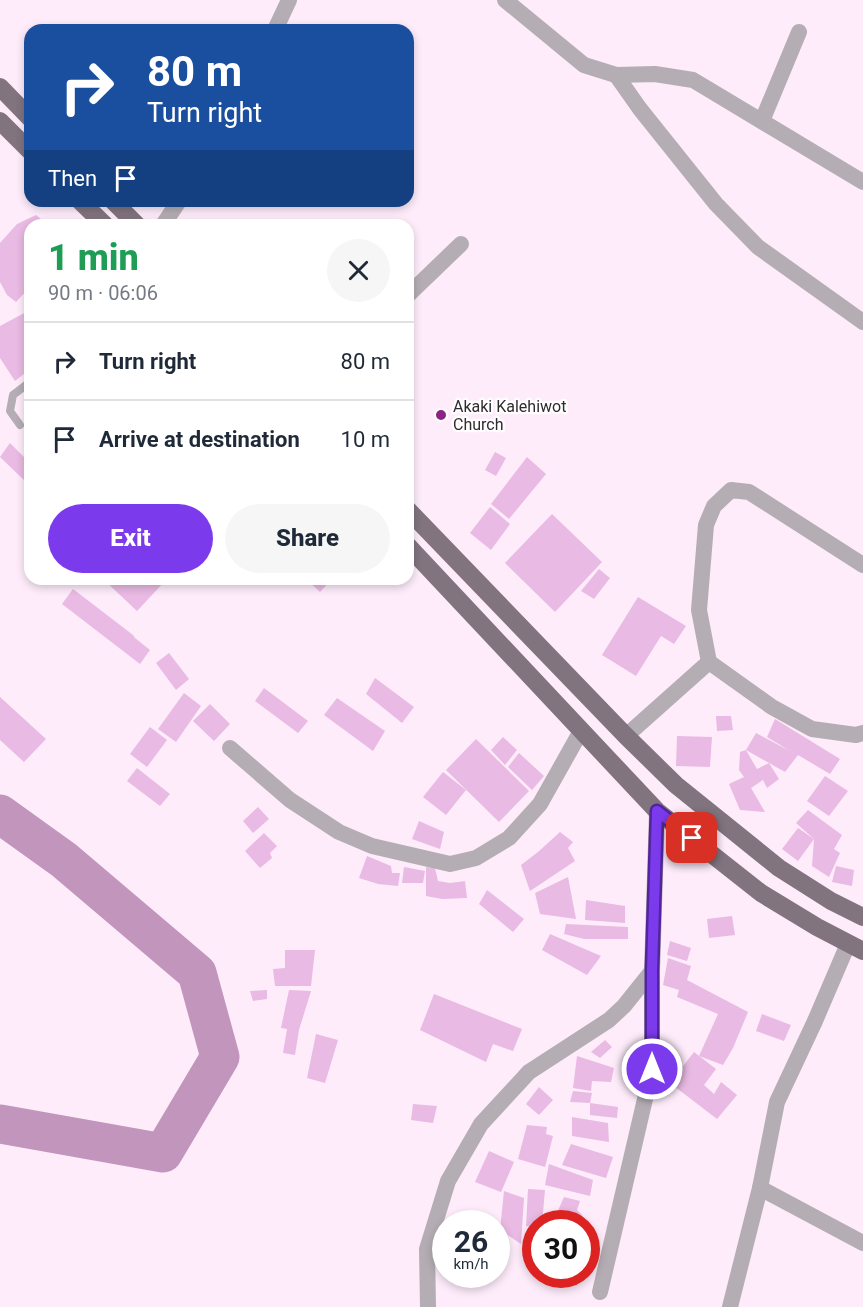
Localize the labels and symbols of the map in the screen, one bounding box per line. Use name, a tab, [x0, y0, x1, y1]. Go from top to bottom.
place label: Akaki Kalehiwot Church	[453, 397, 566, 434]
marker: Akaki Kalehiwot Church	[434, 408, 448, 422]
pin	[666, 812, 717, 863]
position arrow	[620, 1037, 684, 1101]
speed limit sign: 30	[522, 1210, 600, 1288]

